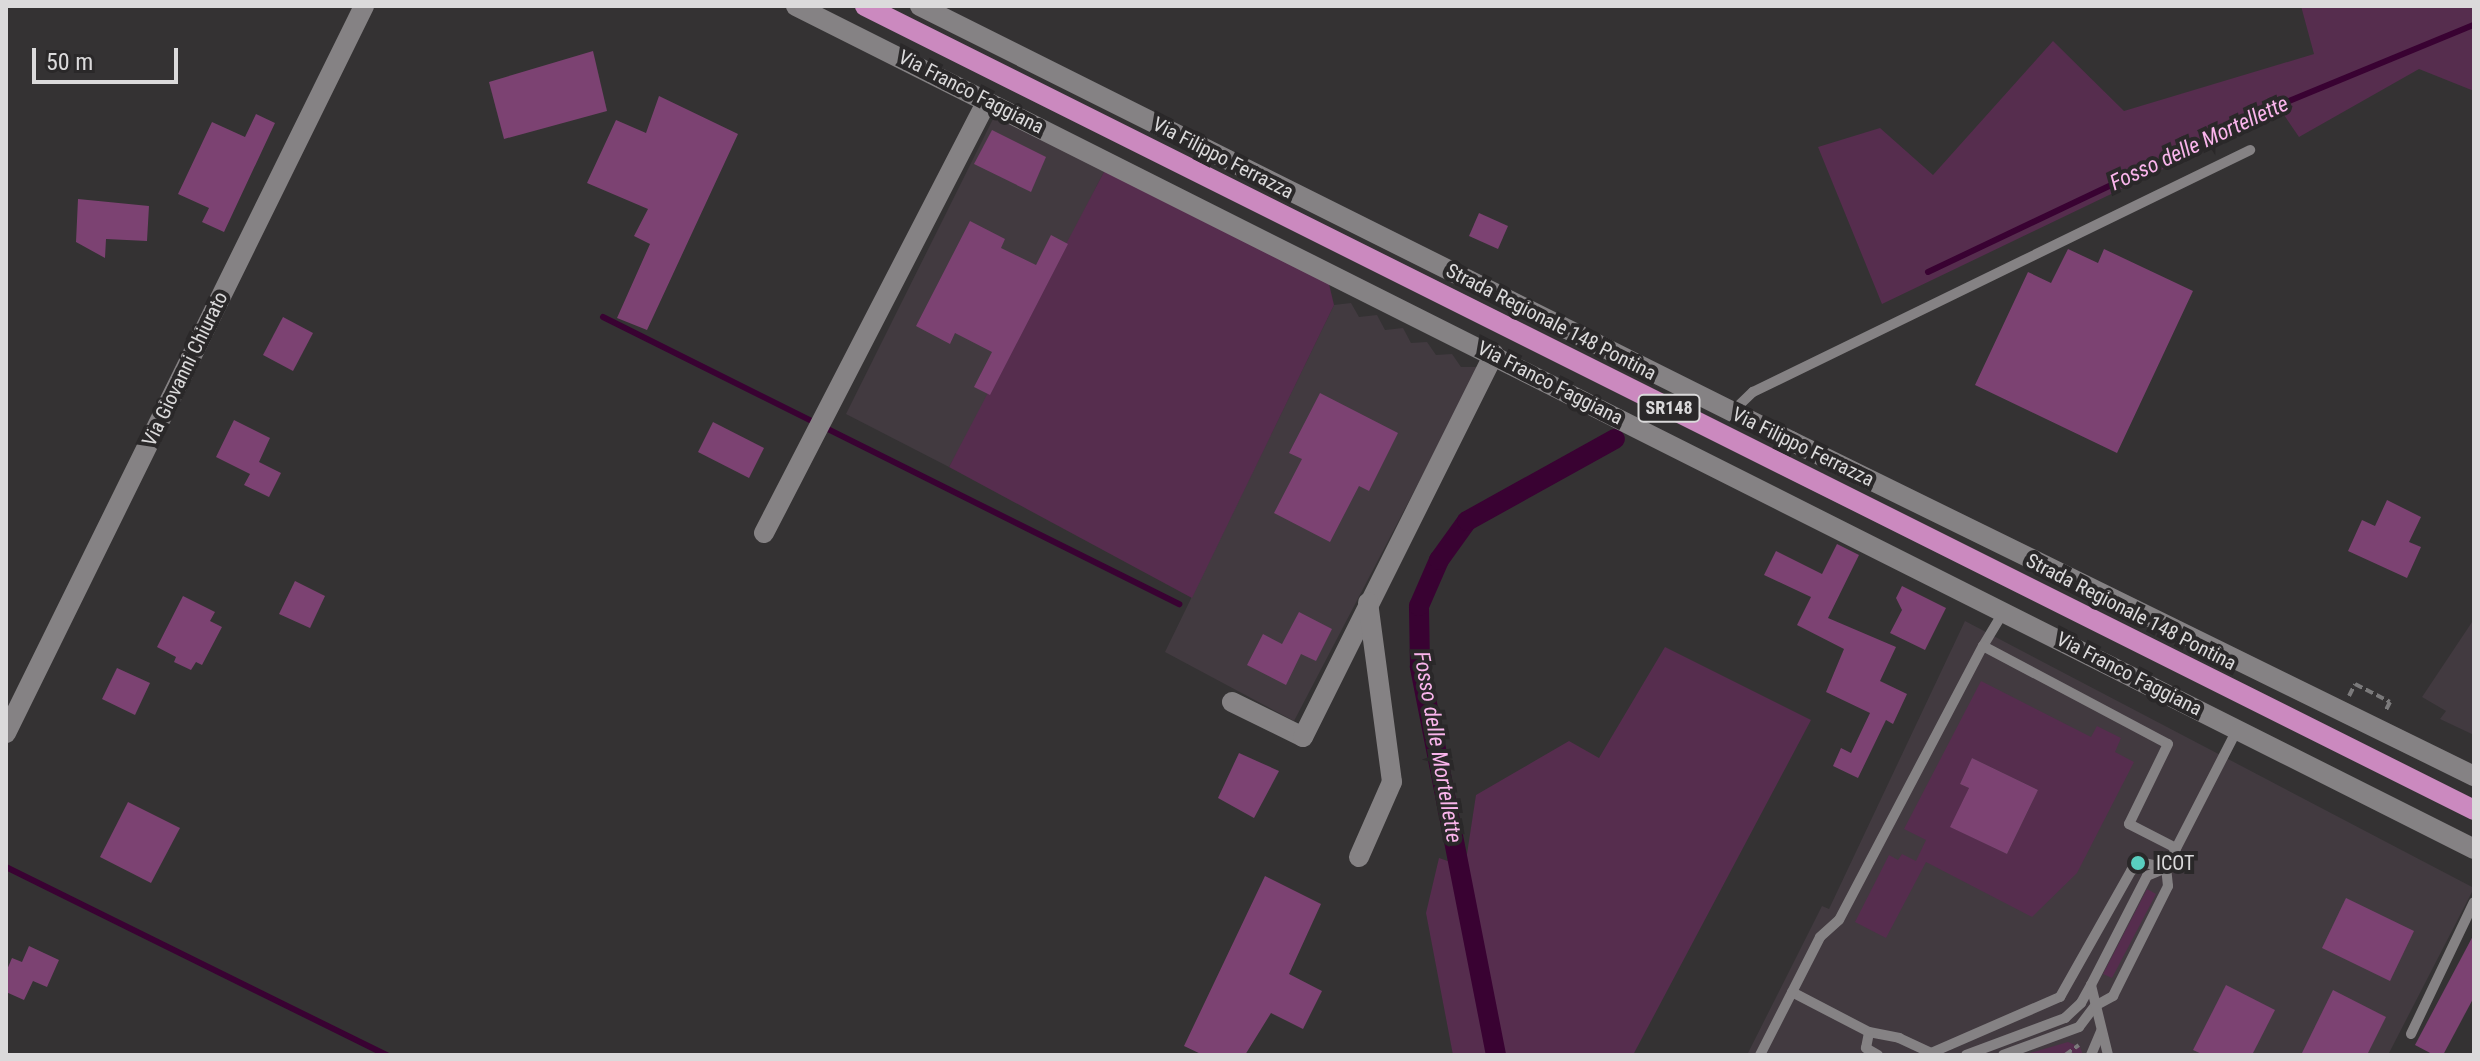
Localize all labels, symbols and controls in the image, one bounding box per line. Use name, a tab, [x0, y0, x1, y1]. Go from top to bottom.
scale bar	[36, 32, 182, 82]
street label: Via Franco Faggiana	[894, 45, 1048, 139]
text: 50 m	[46, 48, 93, 76]
water label: Fosso delle Mortellette	[2106, 90, 2292, 196]
street label: Via Filippo Ferrazza	[1148, 112, 1298, 204]
street label: Strada Regionale 148 Pontina	[1442, 259, 1660, 385]
street label: Via Giovanni Chiurato	[137, 288, 233, 450]
street label: Via Franco Faggiana	[1473, 336, 1627, 430]
road number: SR148	[1637, 394, 1701, 422]
street label: Via Filippo Ferrazza	[1728, 402, 1878, 492]
street label: Strada Regionale 148 Pontina	[2022, 549, 2240, 675]
street label: Via Franco Faggiana	[2052, 627, 2206, 721]
water label: Fosso delle Mortellette	[1408, 649, 1468, 845]
place label: ICOT	[2156, 851, 2195, 875]
marker: ICOT	[2127, 852, 2149, 874]

